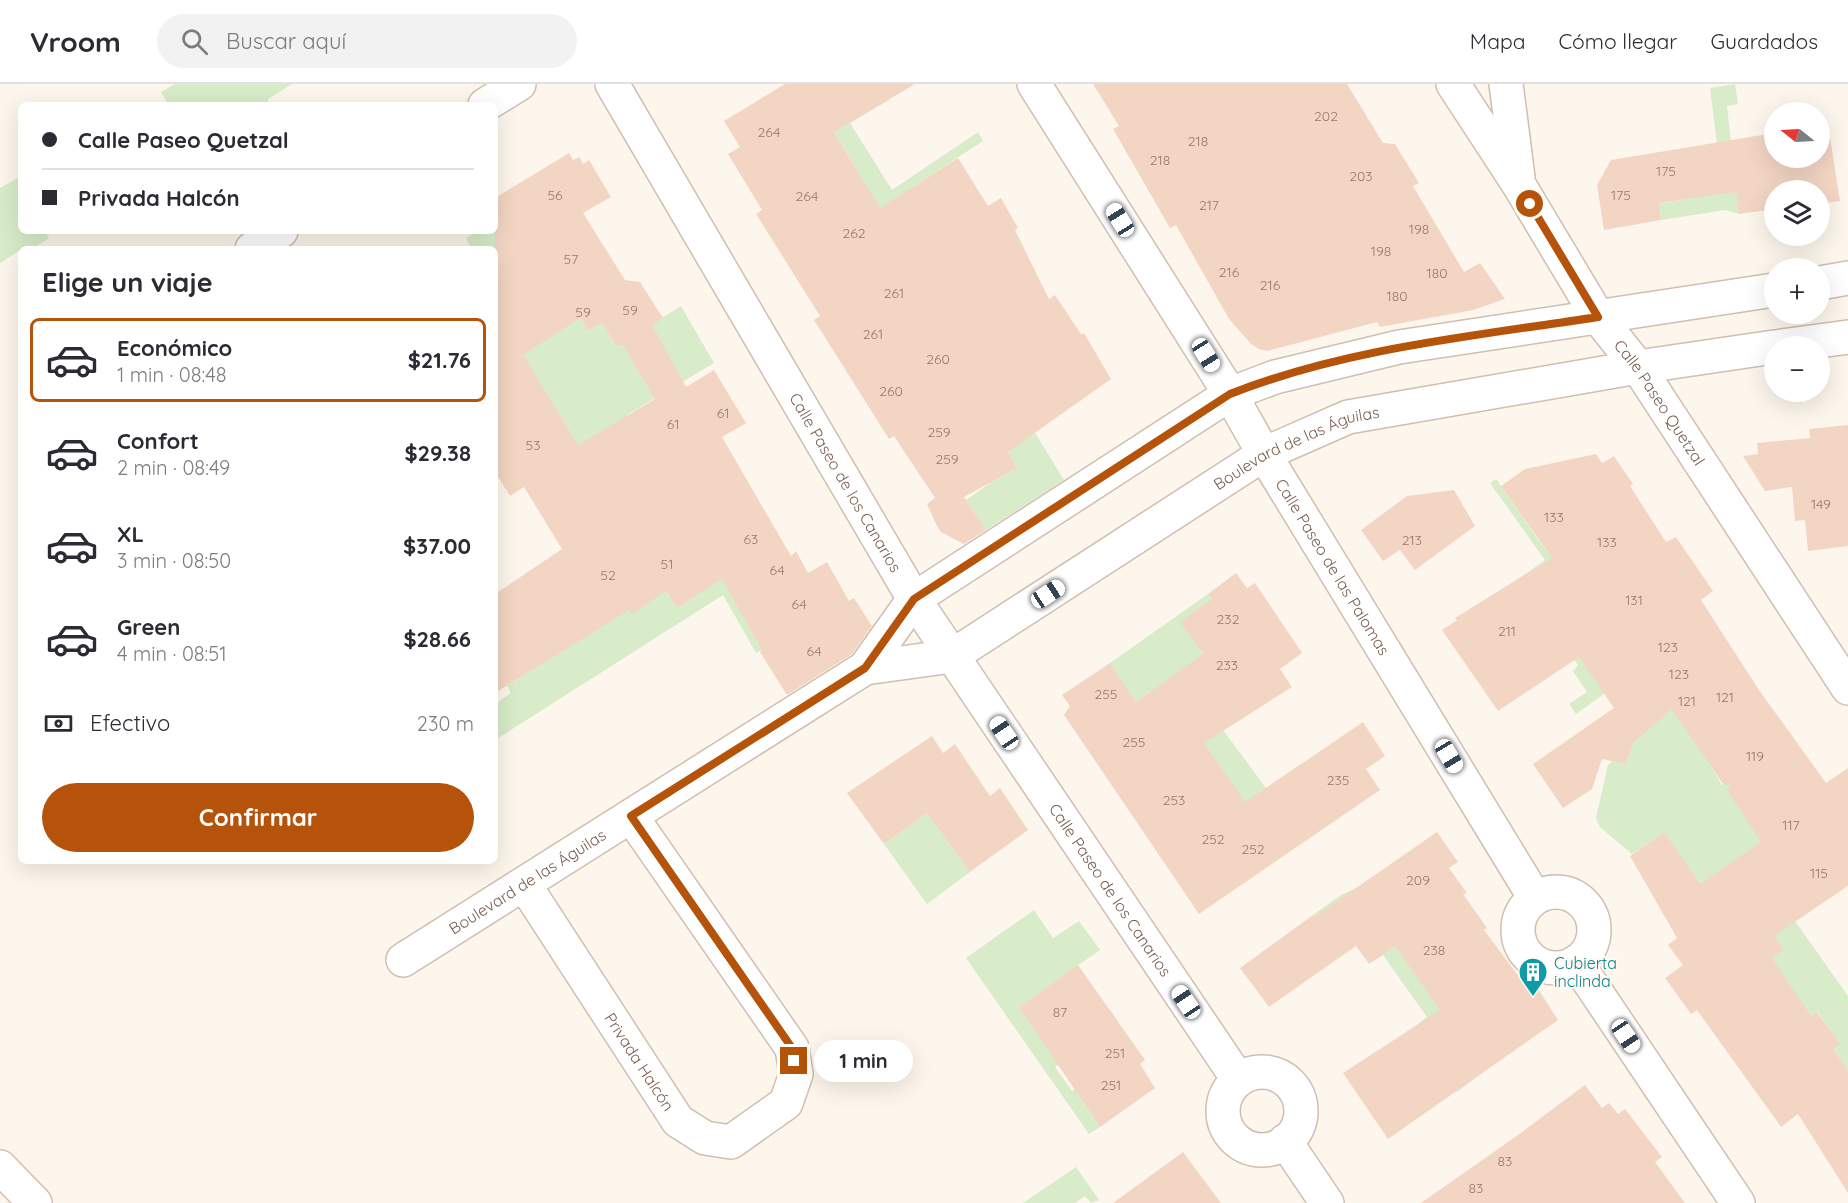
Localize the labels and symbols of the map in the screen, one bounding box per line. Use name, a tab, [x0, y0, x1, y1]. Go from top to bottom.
north arrow	[1764, 102, 1830, 168]
house number: 202	[1314, 107, 1338, 125]
house number: 264	[758, 123, 780, 141]
house number: 218	[1188, 132, 1208, 150]
house number: 218	[1150, 151, 1170, 169]
house number: 175	[1656, 162, 1676, 180]
house number: 203	[1349, 167, 1373, 185]
house number: 56	[547, 186, 563, 204]
house number: 175	[1611, 186, 1631, 204]
house number: 264	[796, 187, 818, 205]
route start	[1516, 190, 1543, 217]
house number: 217	[1199, 196, 1219, 214]
car	[1103, 200, 1137, 240]
house number: 198	[1409, 220, 1429, 238]
house number: 262	[842, 224, 866, 242]
house number: 198	[1371, 242, 1391, 260]
house number: 57	[564, 250, 578, 268]
house number: 216	[1219, 263, 1240, 281]
house number: 180	[1426, 264, 1448, 282]
house number: 216	[1260, 276, 1281, 294]
house number: 261	[884, 284, 904, 302]
house number: 180	[1386, 287, 1408, 305]
house number: 59	[622, 301, 638, 319]
house number: 59	[575, 303, 591, 321]
house number: 261	[863, 325, 883, 343]
car	[1189, 335, 1223, 375]
street label: Calle Paseo Quetzal	[1610, 336, 1709, 469]
house number: 260	[926, 350, 950, 368]
house number: 260	[879, 382, 903, 400]
street label: Calle Paseo de los Canarios	[785, 389, 906, 576]
street label: Boulevard de las Águilas	[1210, 402, 1381, 494]
house number: 61	[717, 404, 729, 422]
house number: 61	[667, 415, 679, 433]
house number: 259	[927, 423, 951, 441]
house number: 53	[526, 436, 540, 454]
house number: 259	[935, 450, 959, 468]
street label: Calle Paseo de las Palomas	[1271, 475, 1394, 659]
house number: 149	[1811, 495, 1831, 513]
house number: 133	[1544, 508, 1564, 526]
house number: 63	[744, 530, 758, 548]
house number: 213	[1402, 531, 1422, 549]
house number: 133	[1597, 533, 1617, 551]
house number: 51	[661, 555, 673, 573]
house number: 64	[769, 561, 785, 579]
house number: 52	[600, 566, 616, 584]
car	[1028, 577, 1068, 611]
house number: 131	[1625, 591, 1643, 609]
house number: 64	[791, 595, 807, 613]
house number: 232	[1217, 610, 1240, 628]
house number: 211	[1498, 622, 1516, 640]
house number: 123	[1658, 638, 1678, 656]
house number: 64	[806, 642, 822, 660]
house number: 233	[1216, 656, 1238, 674]
house number: 123	[1669, 665, 1689, 683]
house number: 255	[1094, 685, 1118, 703]
house number: 121	[1716, 688, 1734, 706]
house number: 121	[1678, 692, 1696, 710]
car	[986, 713, 1022, 753]
house number: 255	[1122, 733, 1146, 751]
car	[1432, 736, 1466, 776]
house number: 119	[1746, 747, 1764, 765]
house number: 235	[1327, 771, 1349, 789]
house number: 253	[1163, 791, 1185, 809]
street label: Calle Paseo de los Canarios	[1045, 799, 1176, 980]
house number: 117	[1782, 816, 1800, 834]
street label: Boulevard de las Águilas	[445, 824, 609, 938]
house number: 252	[1201, 830, 1225, 848]
house number: 252	[1241, 840, 1265, 858]
house number: 115	[1810, 864, 1828, 882]
house number: 209	[1406, 871, 1430, 889]
house number: 238	[1423, 941, 1445, 959]
place label: Cubierta inclinda	[1554, 953, 1617, 991]
building icon: Cubierta inclinda	[1517, 956, 1549, 998]
car	[1168, 982, 1204, 1022]
house number: 87	[1053, 1003, 1067, 1021]
street label: Privada Halcón	[600, 1009, 679, 1115]
car	[1608, 1016, 1644, 1056]
callout: 1 min	[815, 1040, 914, 1082]
house number: 251	[1105, 1044, 1125, 1062]
route end	[780, 1047, 807, 1074]
house number: 251	[1101, 1076, 1121, 1094]
house number: 83	[1498, 1152, 1512, 1170]
house number: 83	[1469, 1179, 1483, 1197]

